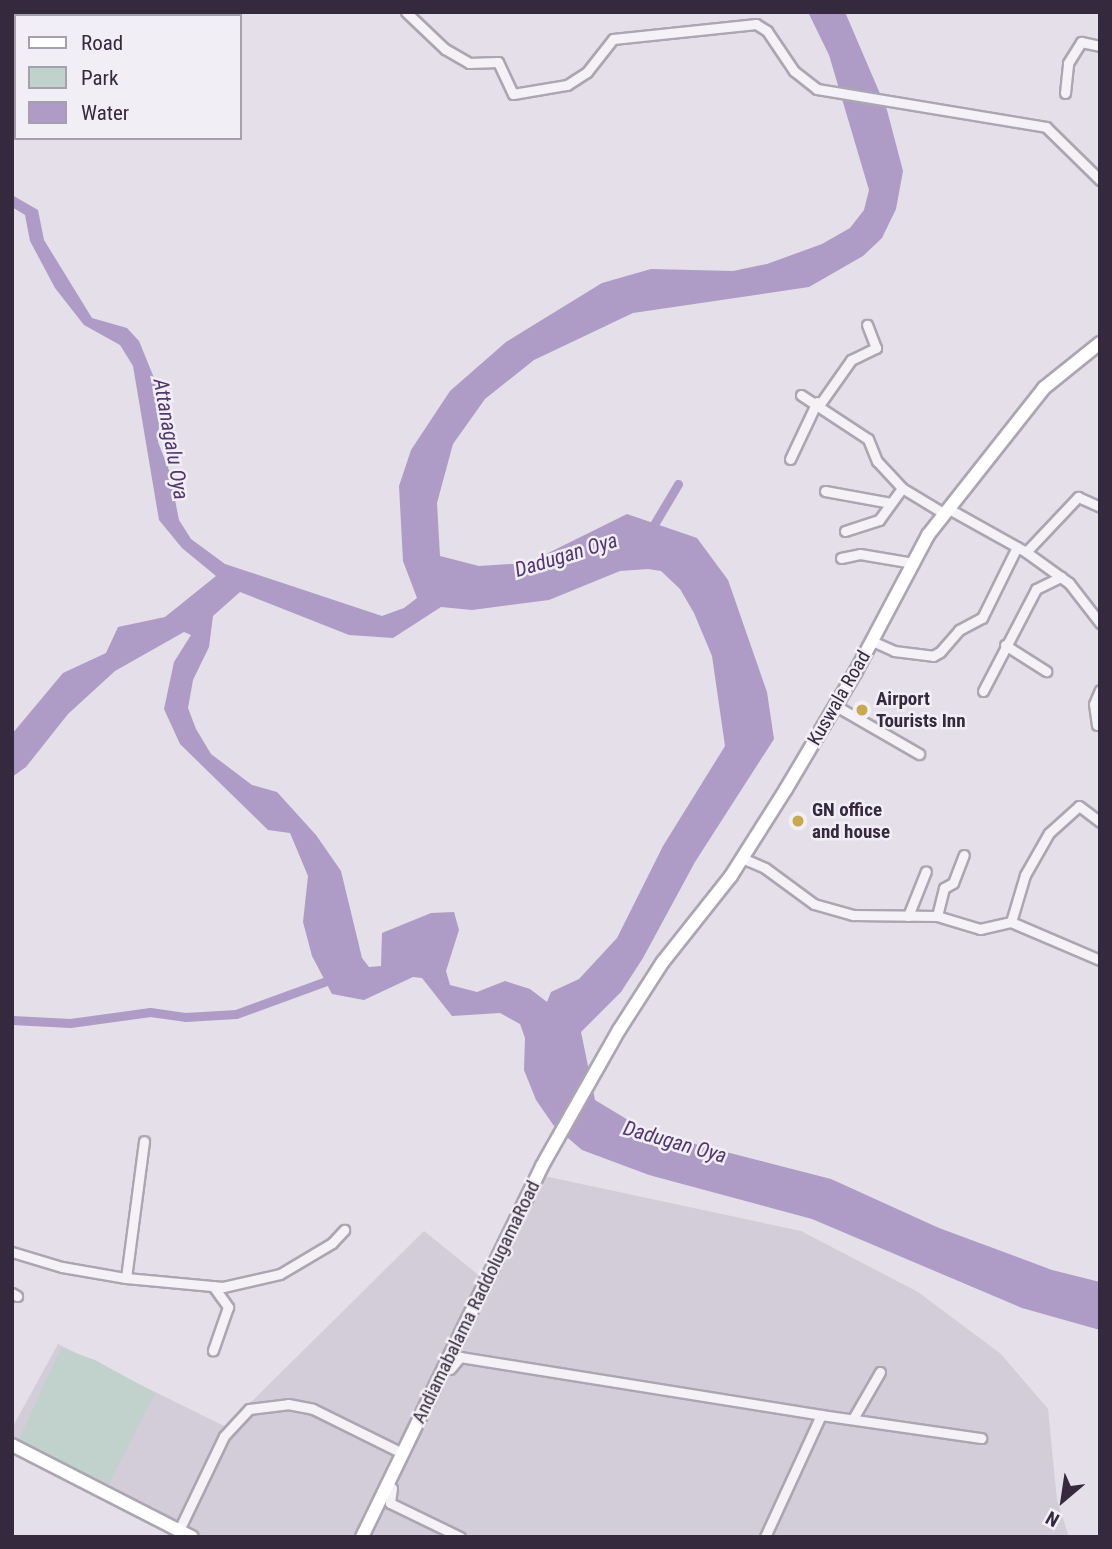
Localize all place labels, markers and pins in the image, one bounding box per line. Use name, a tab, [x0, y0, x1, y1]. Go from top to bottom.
place label: Airport Tourists Inn	[876, 688, 966, 732]
marker: Airport Tourists Inn	[854, 702, 870, 718]
place label: GN office and house	[812, 799, 890, 843]
marker: GN office and house	[790, 813, 806, 829]

